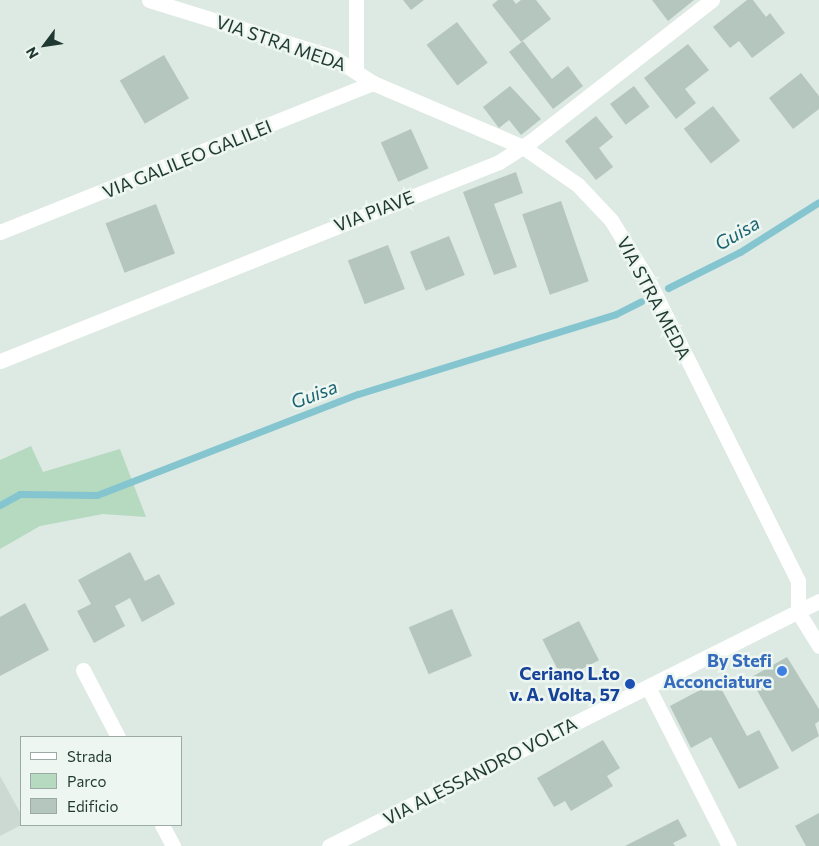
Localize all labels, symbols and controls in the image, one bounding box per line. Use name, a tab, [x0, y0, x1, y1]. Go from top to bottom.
street label: VIA STRA MEDA	[213, 11, 349, 75]
north arrow	[20, 20, 70, 70]
text: N	[22, 44, 42, 62]
street label: VIA GALILEO GALILEI	[99, 115, 275, 203]
street label: VIA PIAVE	[331, 186, 417, 236]
water label: Guisa	[711, 211, 763, 255]
street label: VIA STRA MEDA	[613, 233, 695, 363]
water label: Guisa	[288, 375, 340, 413]
place label: By Stefi Acconciature	[663, 650, 772, 692]
place label: Ceriano L.to v. A. Volta, 57	[509, 663, 620, 706]
marker: By Stefi Acconciature	[776, 665, 788, 677]
marker: Ceriano L.to v. A. Volta, 57	[624, 678, 636, 690]
street label: VIA ALESSANDRO VOLTA	[380, 713, 580, 829]
legend	[20, 736, 182, 826]
text: Strada	[67, 747, 112, 765]
text: Parco	[67, 772, 106, 790]
text: Edificio	[67, 797, 118, 815]

